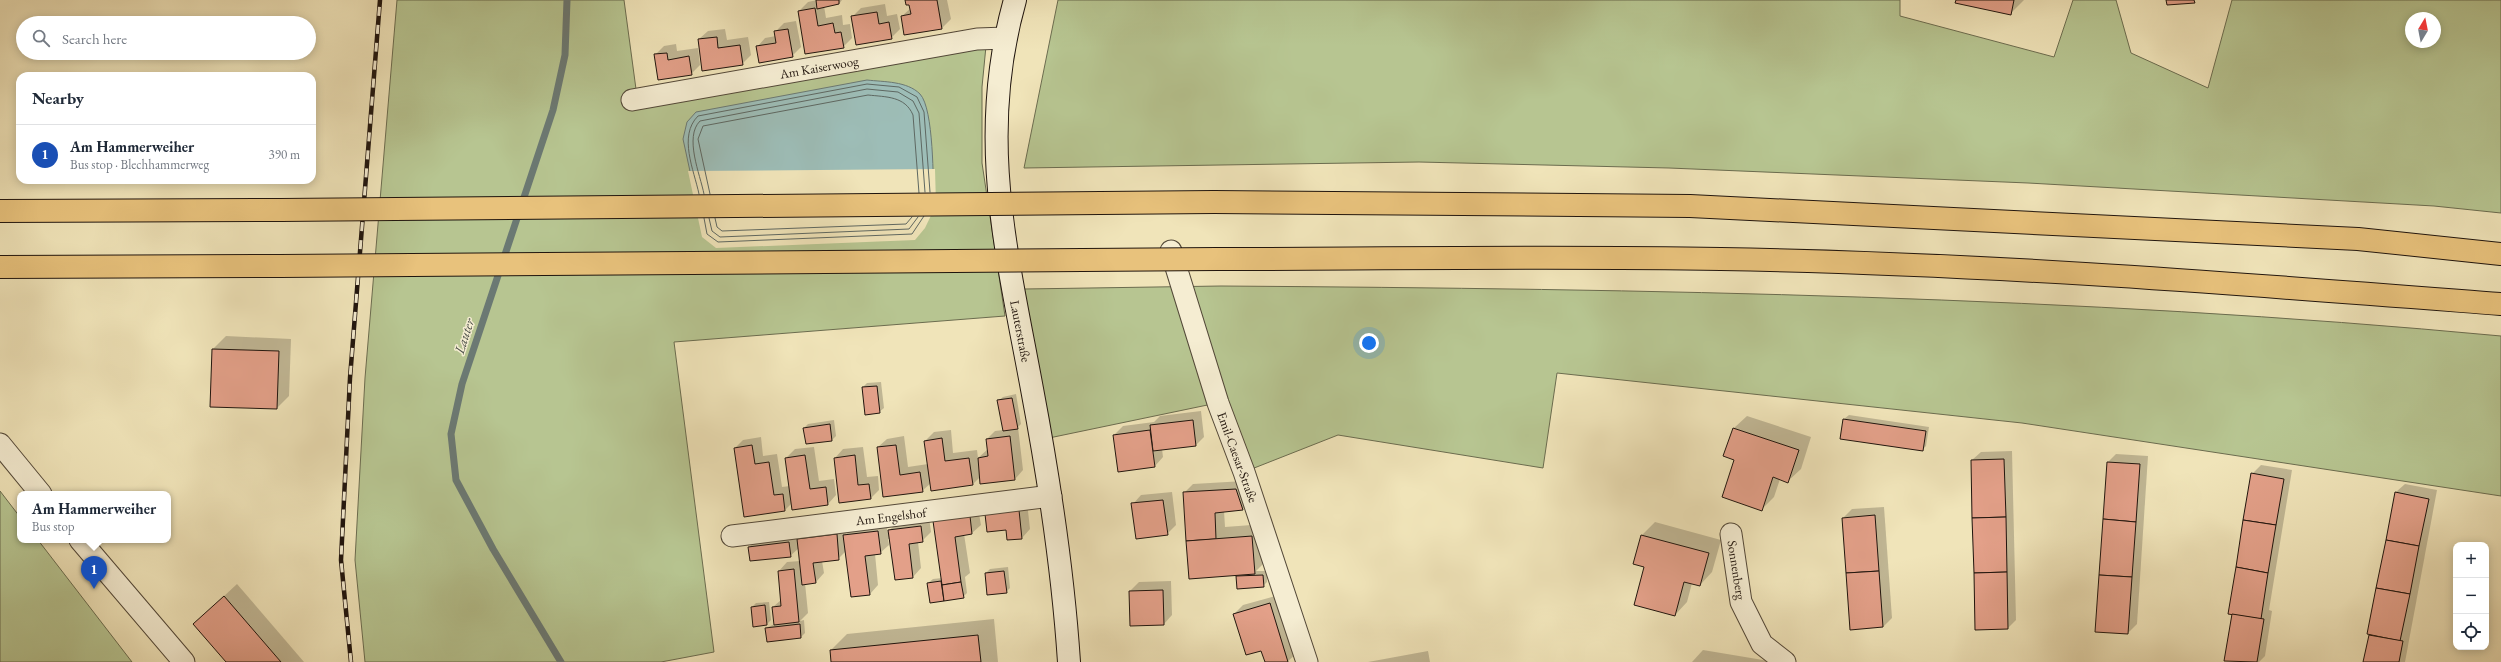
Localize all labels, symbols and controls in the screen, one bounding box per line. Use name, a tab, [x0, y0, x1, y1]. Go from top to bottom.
north arrow	[2405, 12, 2441, 48]
search box	[16, 16, 316, 60]
icon: search	[30, 27, 52, 49]
text: Search here	[62, 29, 127, 48]
street label: Am Kaiserwoog	[777, 52, 860, 83]
text: Nearby	[32, 87, 84, 109]
text: Am Hammerweiher	[70, 137, 194, 156]
text: 1	[42, 146, 48, 163]
text: 390 m	[269, 146, 300, 163]
text: Bus stop · Blechhammerweg	[70, 156, 209, 173]
street label: Lauterstraße	[1006, 299, 1035, 363]
water label: Lauter	[450, 315, 478, 357]
your location	[1359, 333, 1379, 353]
street label: Emil-Caesar-Straße	[1213, 409, 1262, 505]
popup	[17, 491, 171, 543]
text: Am Hammerweiher	[32, 499, 156, 518]
street label: Am Engelshof	[854, 503, 929, 529]
text: Bus stop	[32, 518, 75, 535]
street label: Sonnenberg	[1723, 539, 1750, 601]
map controls	[2453, 542, 2489, 650]
button: +	[2453, 542, 2489, 578]
pin: 1	[81, 556, 107, 589]
button: −	[2453, 578, 2489, 614]
button: locate	[2453, 614, 2489, 650]

